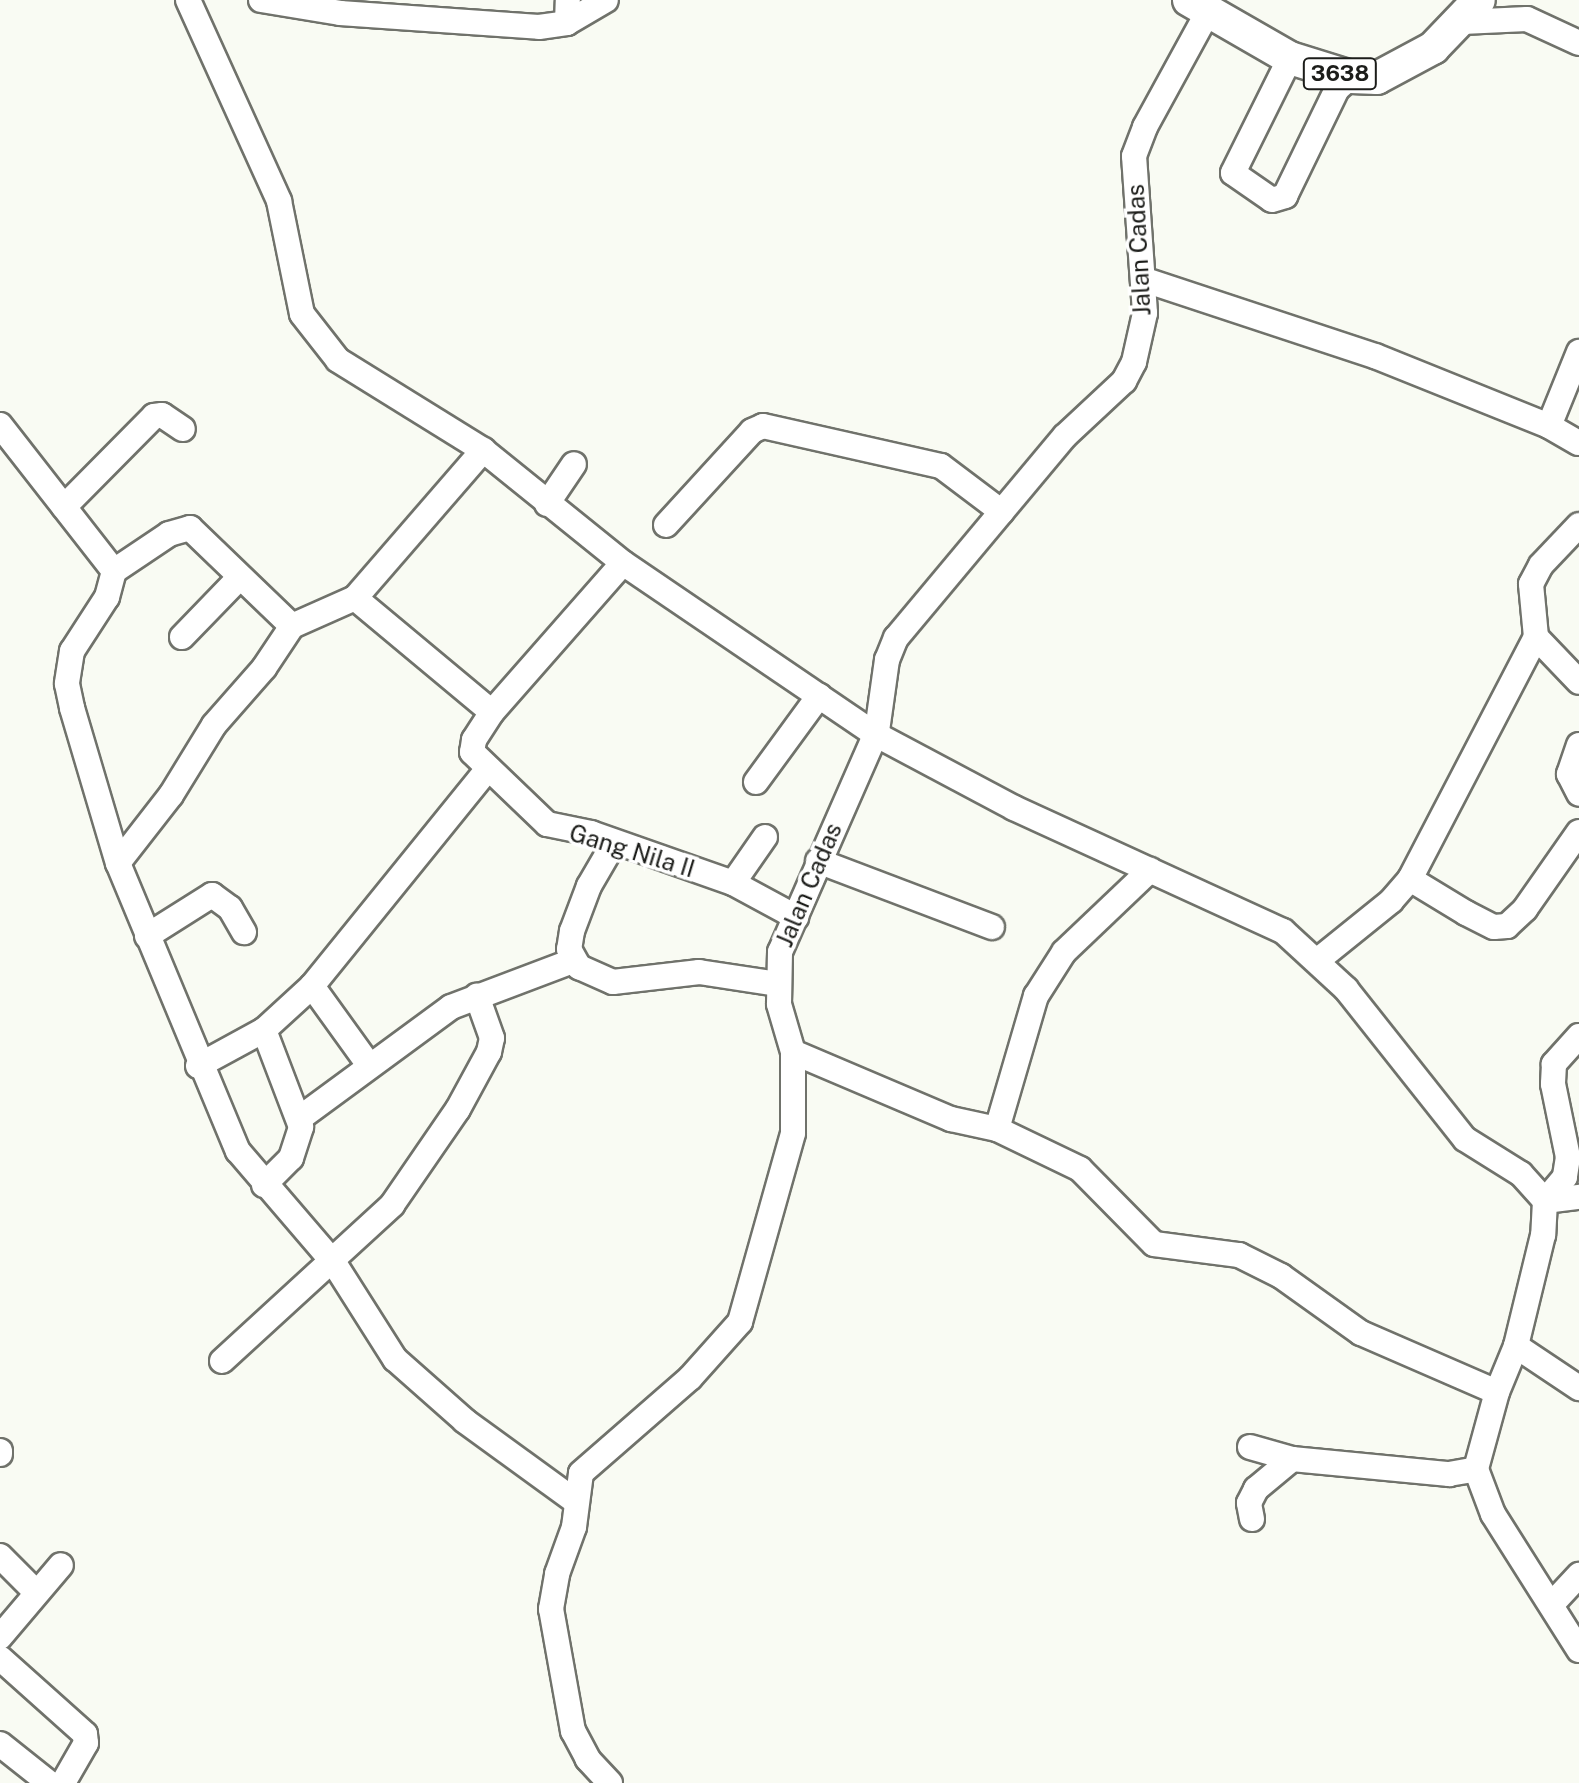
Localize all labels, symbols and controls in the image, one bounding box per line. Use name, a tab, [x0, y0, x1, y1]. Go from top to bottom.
road number: 3638	[1302, 56, 1378, 92]
street label: Jalan Cadas	[1121, 183, 1157, 317]
street label: Gang Nila II	[566, 818, 698, 884]
street label: Jalan Cadas	[770, 819, 848, 951]

